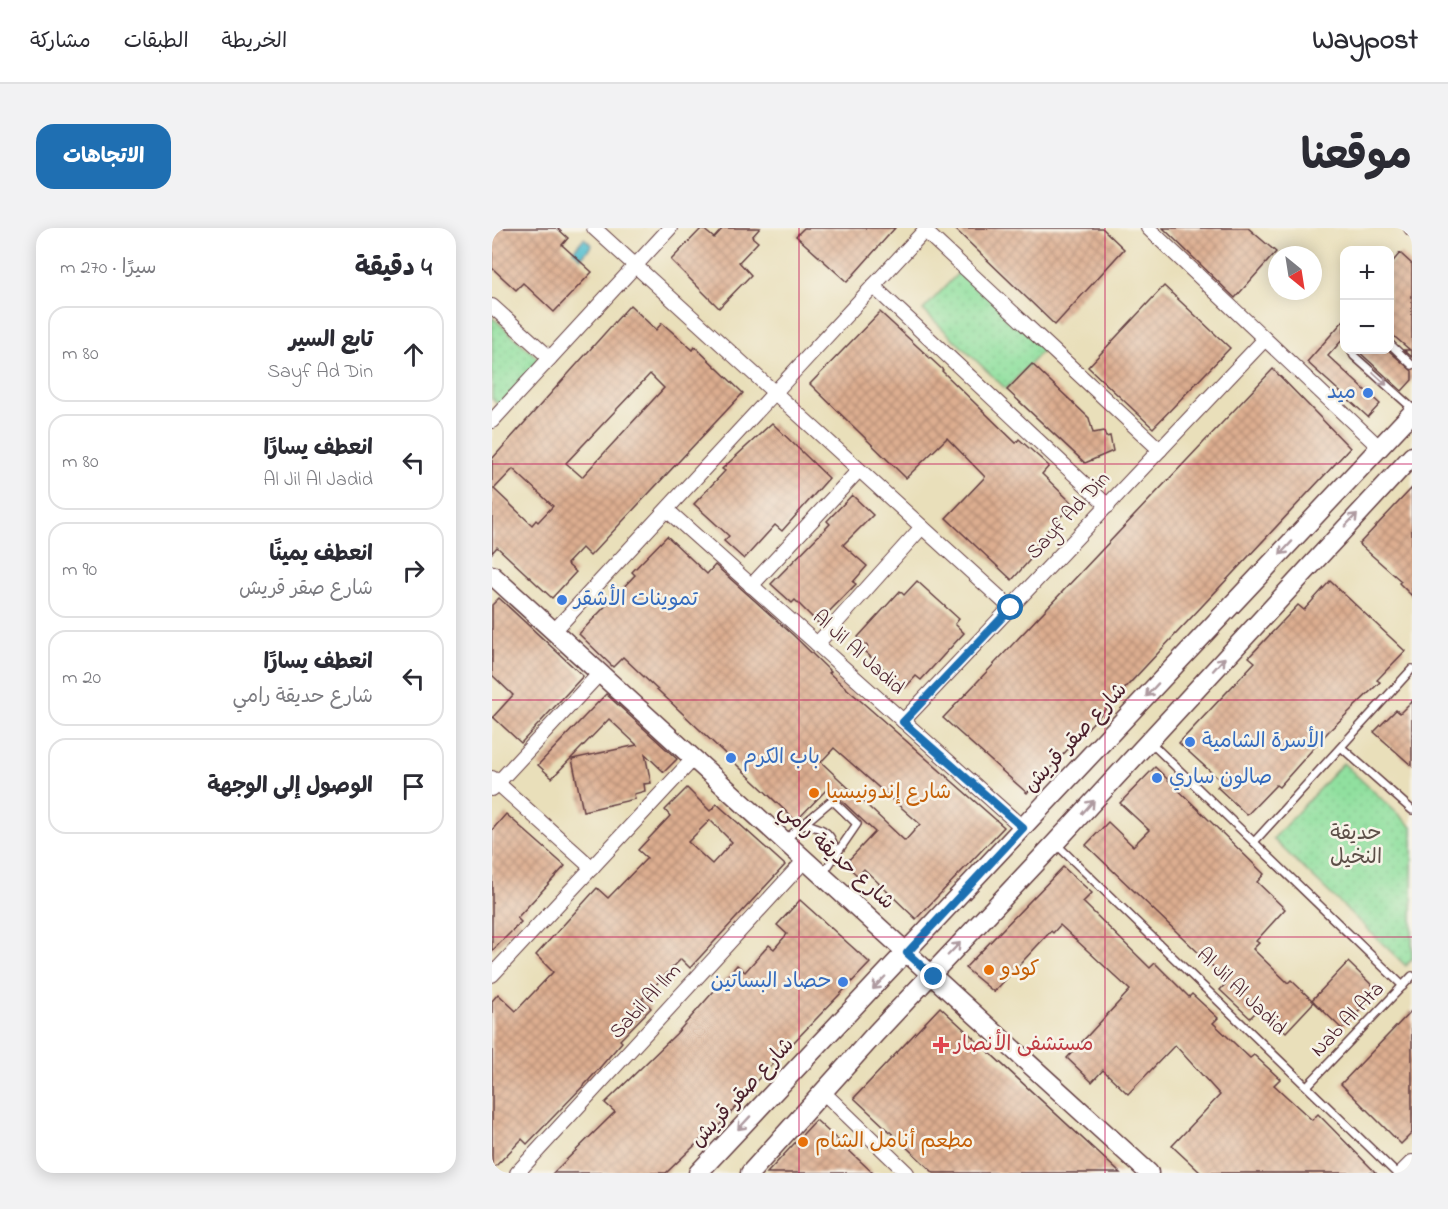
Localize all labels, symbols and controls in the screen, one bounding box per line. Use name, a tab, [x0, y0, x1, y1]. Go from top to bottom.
text: Waypost	[1312, 21, 1418, 62]
text: مشاركة	[30, 27, 91, 57]
text: الطبقات	[124, 27, 189, 57]
text: الخريطة	[222, 27, 287, 57]
button: الاتجاهات	[36, 124, 171, 189]
text: موقعنا	[1301, 127, 1412, 188]
north arrow	[1268, 246, 1322, 300]
map controls	[1340, 246, 1394, 354]
button: +	[1340, 246, 1394, 300]
text: 4 دقيقة	[355, 250, 432, 288]
text: سيرًا · 270 m	[60, 254, 156, 283]
button: −	[1340, 300, 1394, 354]
text: تابع السير	[289, 325, 373, 357]
icon: ahead	[397, 338, 430, 371]
text: 80 m	[62, 340, 99, 369]
text: Sayf Ad Din	[267, 358, 373, 387]
one-way arrow	[1372, 372, 1387, 386]
place label: ميد	[1327, 378, 1356, 408]
marker: ميد	[1361, 386, 1375, 400]
text: انعطف يسارًا	[264, 433, 373, 465]
icon: left	[397, 446, 430, 479]
text: 80 m	[62, 448, 99, 477]
street label: Sayf Ad Din	[1020, 465, 1119, 568]
text: Al Jil Al Jadid	[263, 466, 373, 495]
one-way arrow	[1344, 512, 1358, 527]
text: انعطف يمينًا	[269, 539, 373, 571]
one-way arrow	[1279, 540, 1293, 555]
icon: right	[397, 554, 430, 587]
text: 90 m	[62, 556, 97, 585]
text: شارع صقر قريش	[239, 575, 373, 604]
place label: تموينات الأشقر	[572, 584, 699, 615]
marker: تموينات الأشقر	[555, 593, 569, 607]
route start	[997, 594, 1023, 620]
street label: Al Jil Al Jadid	[805, 603, 911, 703]
text: انعطف يسارًا	[264, 647, 373, 679]
one-way arrow	[1212, 656, 1226, 671]
icon: left	[397, 662, 430, 695]
text: 20 m	[62, 664, 101, 693]
street label: شارع صقر قريش	[1017, 676, 1135, 800]
one-way arrow	[1145, 682, 1159, 697]
text: شارع حديقة رامي	[233, 683, 373, 712]
place label: الأسرة الشامية	[1202, 726, 1324, 757]
marker: الأسرة الشامية	[1183, 735, 1197, 749]
place label: باب الكرم	[743, 743, 820, 773]
marker: باب الكرم	[724, 751, 738, 765]
place label: صالون ساري	[1169, 763, 1272, 793]
icon: arrive	[397, 770, 430, 803]
text: الوصول إلى الوجهة	[207, 771, 373, 803]
marker: صالون ساري	[1150, 771, 1164, 785]
place label: شارع إندونيسيا	[826, 778, 951, 808]
marker: شارع إندونيسيا	[807, 786, 821, 800]
street label: شارع حديقة رامي	[770, 797, 901, 919]
one-way arrow	[1081, 800, 1095, 815]
park label: حديقة النخيل	[1330, 819, 1382, 873]
street label: Al Jil Al Jadid	[1189, 941, 1293, 1043]
one-way arrow	[947, 942, 961, 957]
place label: كودو	[999, 955, 1039, 985]
street label: Sabil Al llm	[603, 958, 689, 1046]
route end	[920, 963, 946, 989]
marker: كودو	[982, 963, 996, 977]
place label: حصاد البساتين	[711, 967, 831, 997]
marker: حصاد البساتين	[836, 975, 850, 989]
one-way arrow	[871, 975, 886, 990]
street label: Nab Al Ata	[1304, 975, 1392, 1065]
place label: مستشفى الأنصار	[952, 1029, 1094, 1060]
street label: شارع صقر قريش	[684, 1031, 802, 1155]
marker: مستشفى الأنصار	[932, 1036, 950, 1054]
one-way arrow	[736, 1116, 751, 1131]
place label: مطعم أنامل الشام	[815, 1127, 973, 1157]
marker: مطعم أنامل الشام	[796, 1135, 810, 1149]

